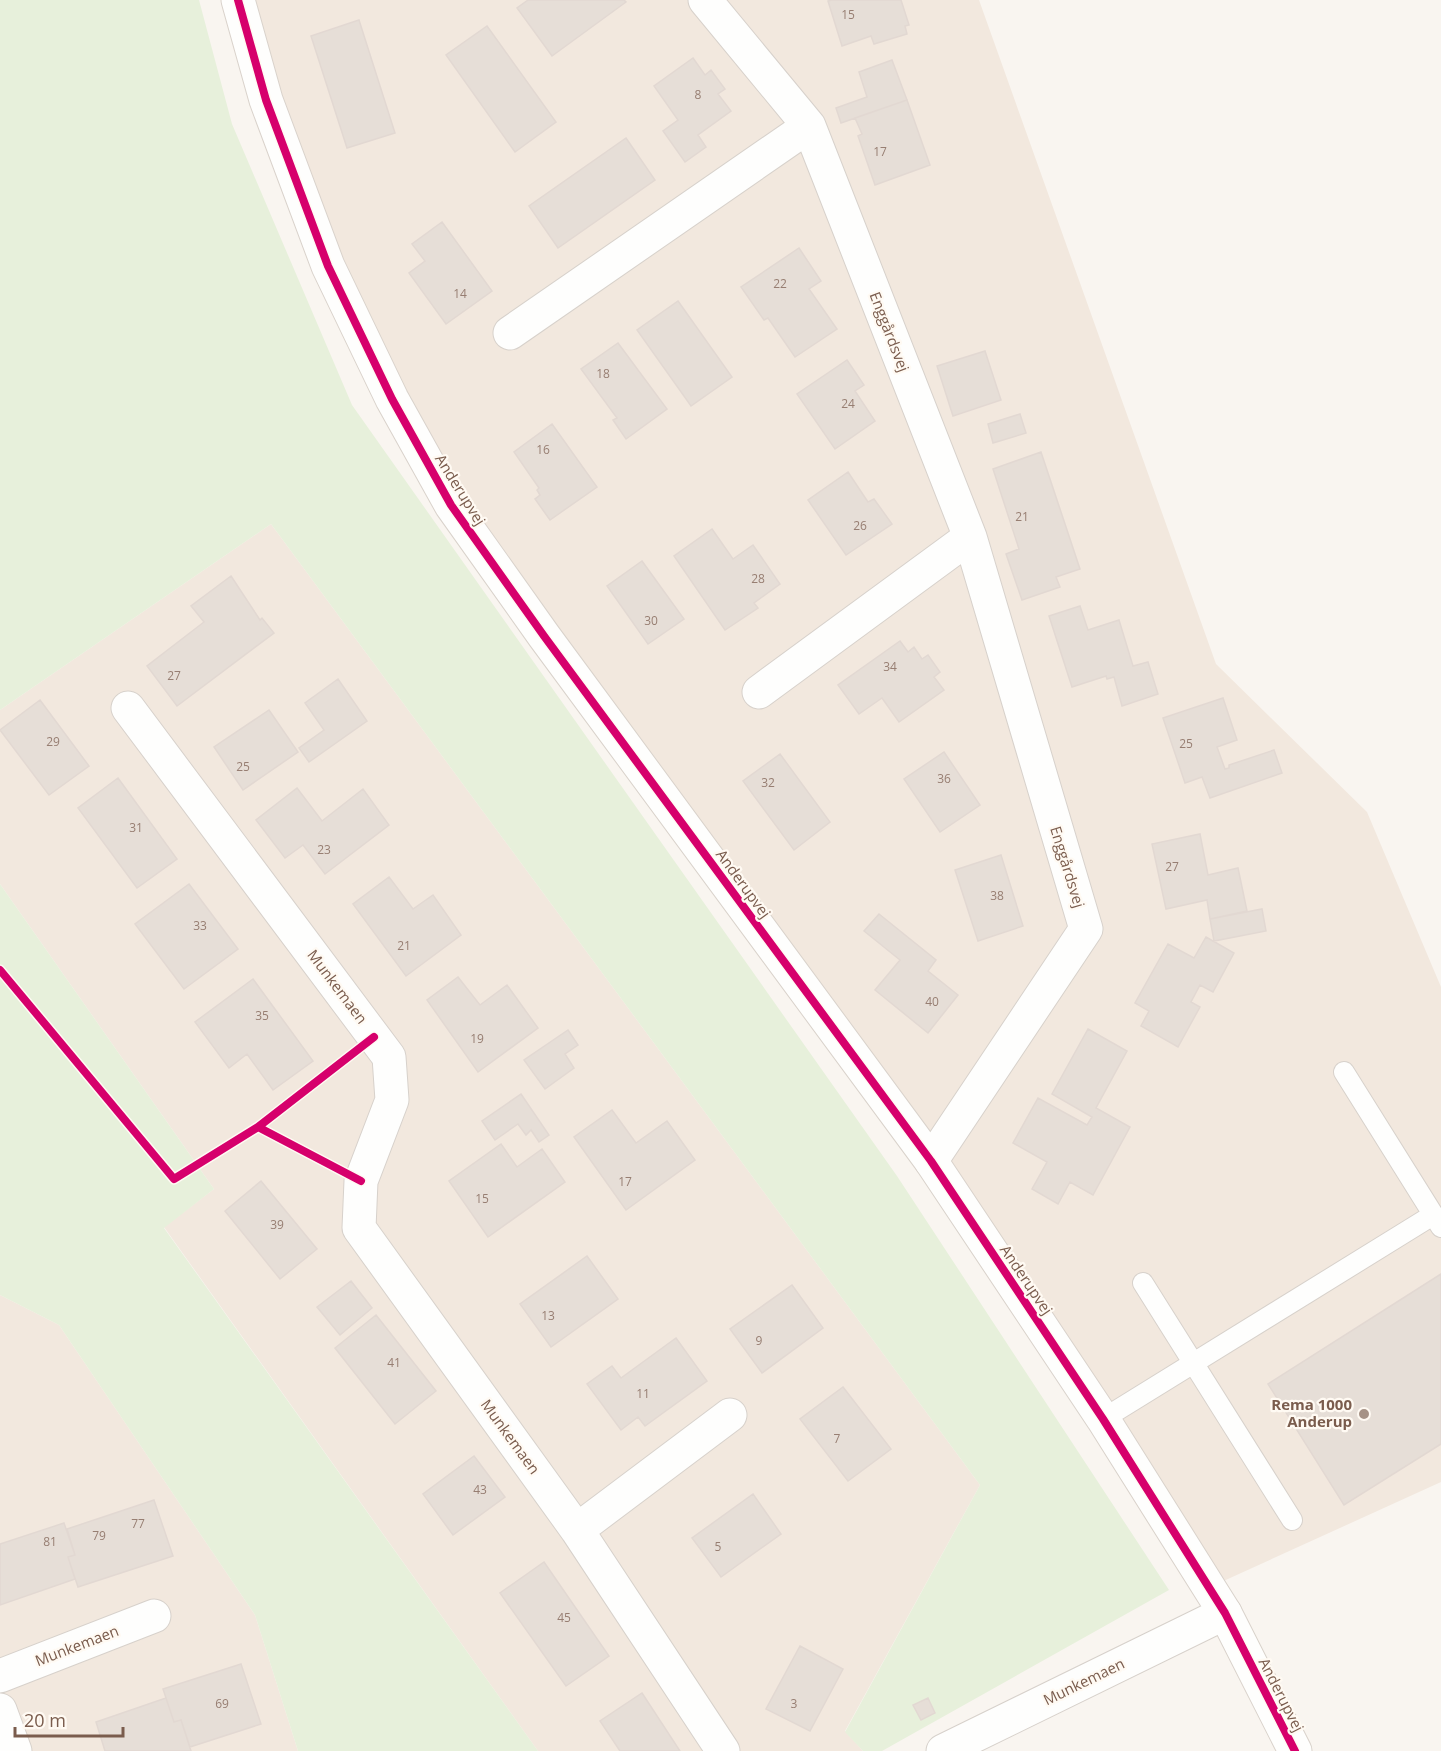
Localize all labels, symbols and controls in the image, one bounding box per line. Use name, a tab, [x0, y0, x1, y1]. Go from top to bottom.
house number: 15	[841, 6, 855, 23]
house number: 8	[695, 86, 702, 103]
house number: 17	[873, 143, 887, 160]
house number: 22	[773, 275, 787, 292]
house number: 14	[453, 285, 467, 302]
street label: Enggårdsvej	[865, 289, 914, 375]
house number: 18	[596, 365, 610, 382]
house number: 24	[841, 395, 855, 412]
house number: 16	[536, 441, 550, 458]
street label: Anderupvej	[431, 450, 491, 529]
house number: 21	[1015, 508, 1029, 525]
house number: 26	[853, 517, 867, 534]
house number: 28	[751, 570, 765, 587]
house number: 30	[644, 612, 658, 629]
house number: 34	[883, 658, 897, 675]
house number: 27	[167, 667, 181, 684]
house number: 29	[46, 733, 60, 750]
house number: 25	[1179, 735, 1193, 752]
house number: 25	[236, 758, 250, 775]
house number: 36	[937, 770, 951, 787]
house number: 32	[761, 774, 775, 791]
house number: 31	[129, 819, 143, 836]
street label: Enggårdsvej	[1046, 823, 1090, 910]
house number: 23	[317, 841, 331, 858]
street label: Anderupvej	[712, 845, 776, 922]
house number: 27	[1165, 858, 1179, 875]
house number: 38	[990, 887, 1004, 904]
house number: 33	[193, 917, 207, 934]
house number: 21	[397, 937, 411, 954]
street label: Munkemaen	[303, 945, 372, 1028]
house number: 40	[925, 993, 939, 1010]
house number: 35	[255, 1007, 269, 1024]
house number: 19	[470, 1030, 484, 1047]
house number: 17	[618, 1173, 632, 1190]
house number: 15	[475, 1190, 489, 1207]
house number: 39	[270, 1216, 284, 1233]
street label: Anderupvej	[996, 1240, 1058, 1318]
house number: 13	[541, 1307, 555, 1324]
house number: 9	[756, 1332, 763, 1349]
house number: 41	[387, 1354, 401, 1371]
house number: 11	[636, 1385, 650, 1402]
place label: Rema 1000 Anderup	[1271, 1394, 1352, 1431]
street label: Munkemaen	[477, 1395, 545, 1478]
marker: Rema 1000 Anderup	[1357, 1407, 1371, 1421]
house number: 7	[834, 1430, 841, 1447]
house number: 43	[473, 1481, 487, 1498]
house number: 77	[131, 1515, 145, 1532]
house number: 79	[92, 1527, 106, 1544]
house number: 81	[43, 1533, 57, 1550]
house number: 5	[715, 1538, 722, 1555]
house number: 45	[557, 1609, 571, 1626]
street label: Munkemaen	[32, 1620, 121, 1670]
street label: Munkemaen	[1040, 1653, 1128, 1709]
street label: Anderupvej	[1255, 1654, 1309, 1735]
house number: 69	[215, 1695, 229, 1712]
house number: 3	[791, 1695, 798, 1712]
scale bar	[15, 1700, 123, 1738]
text: 20 m	[24, 1708, 66, 1732]

